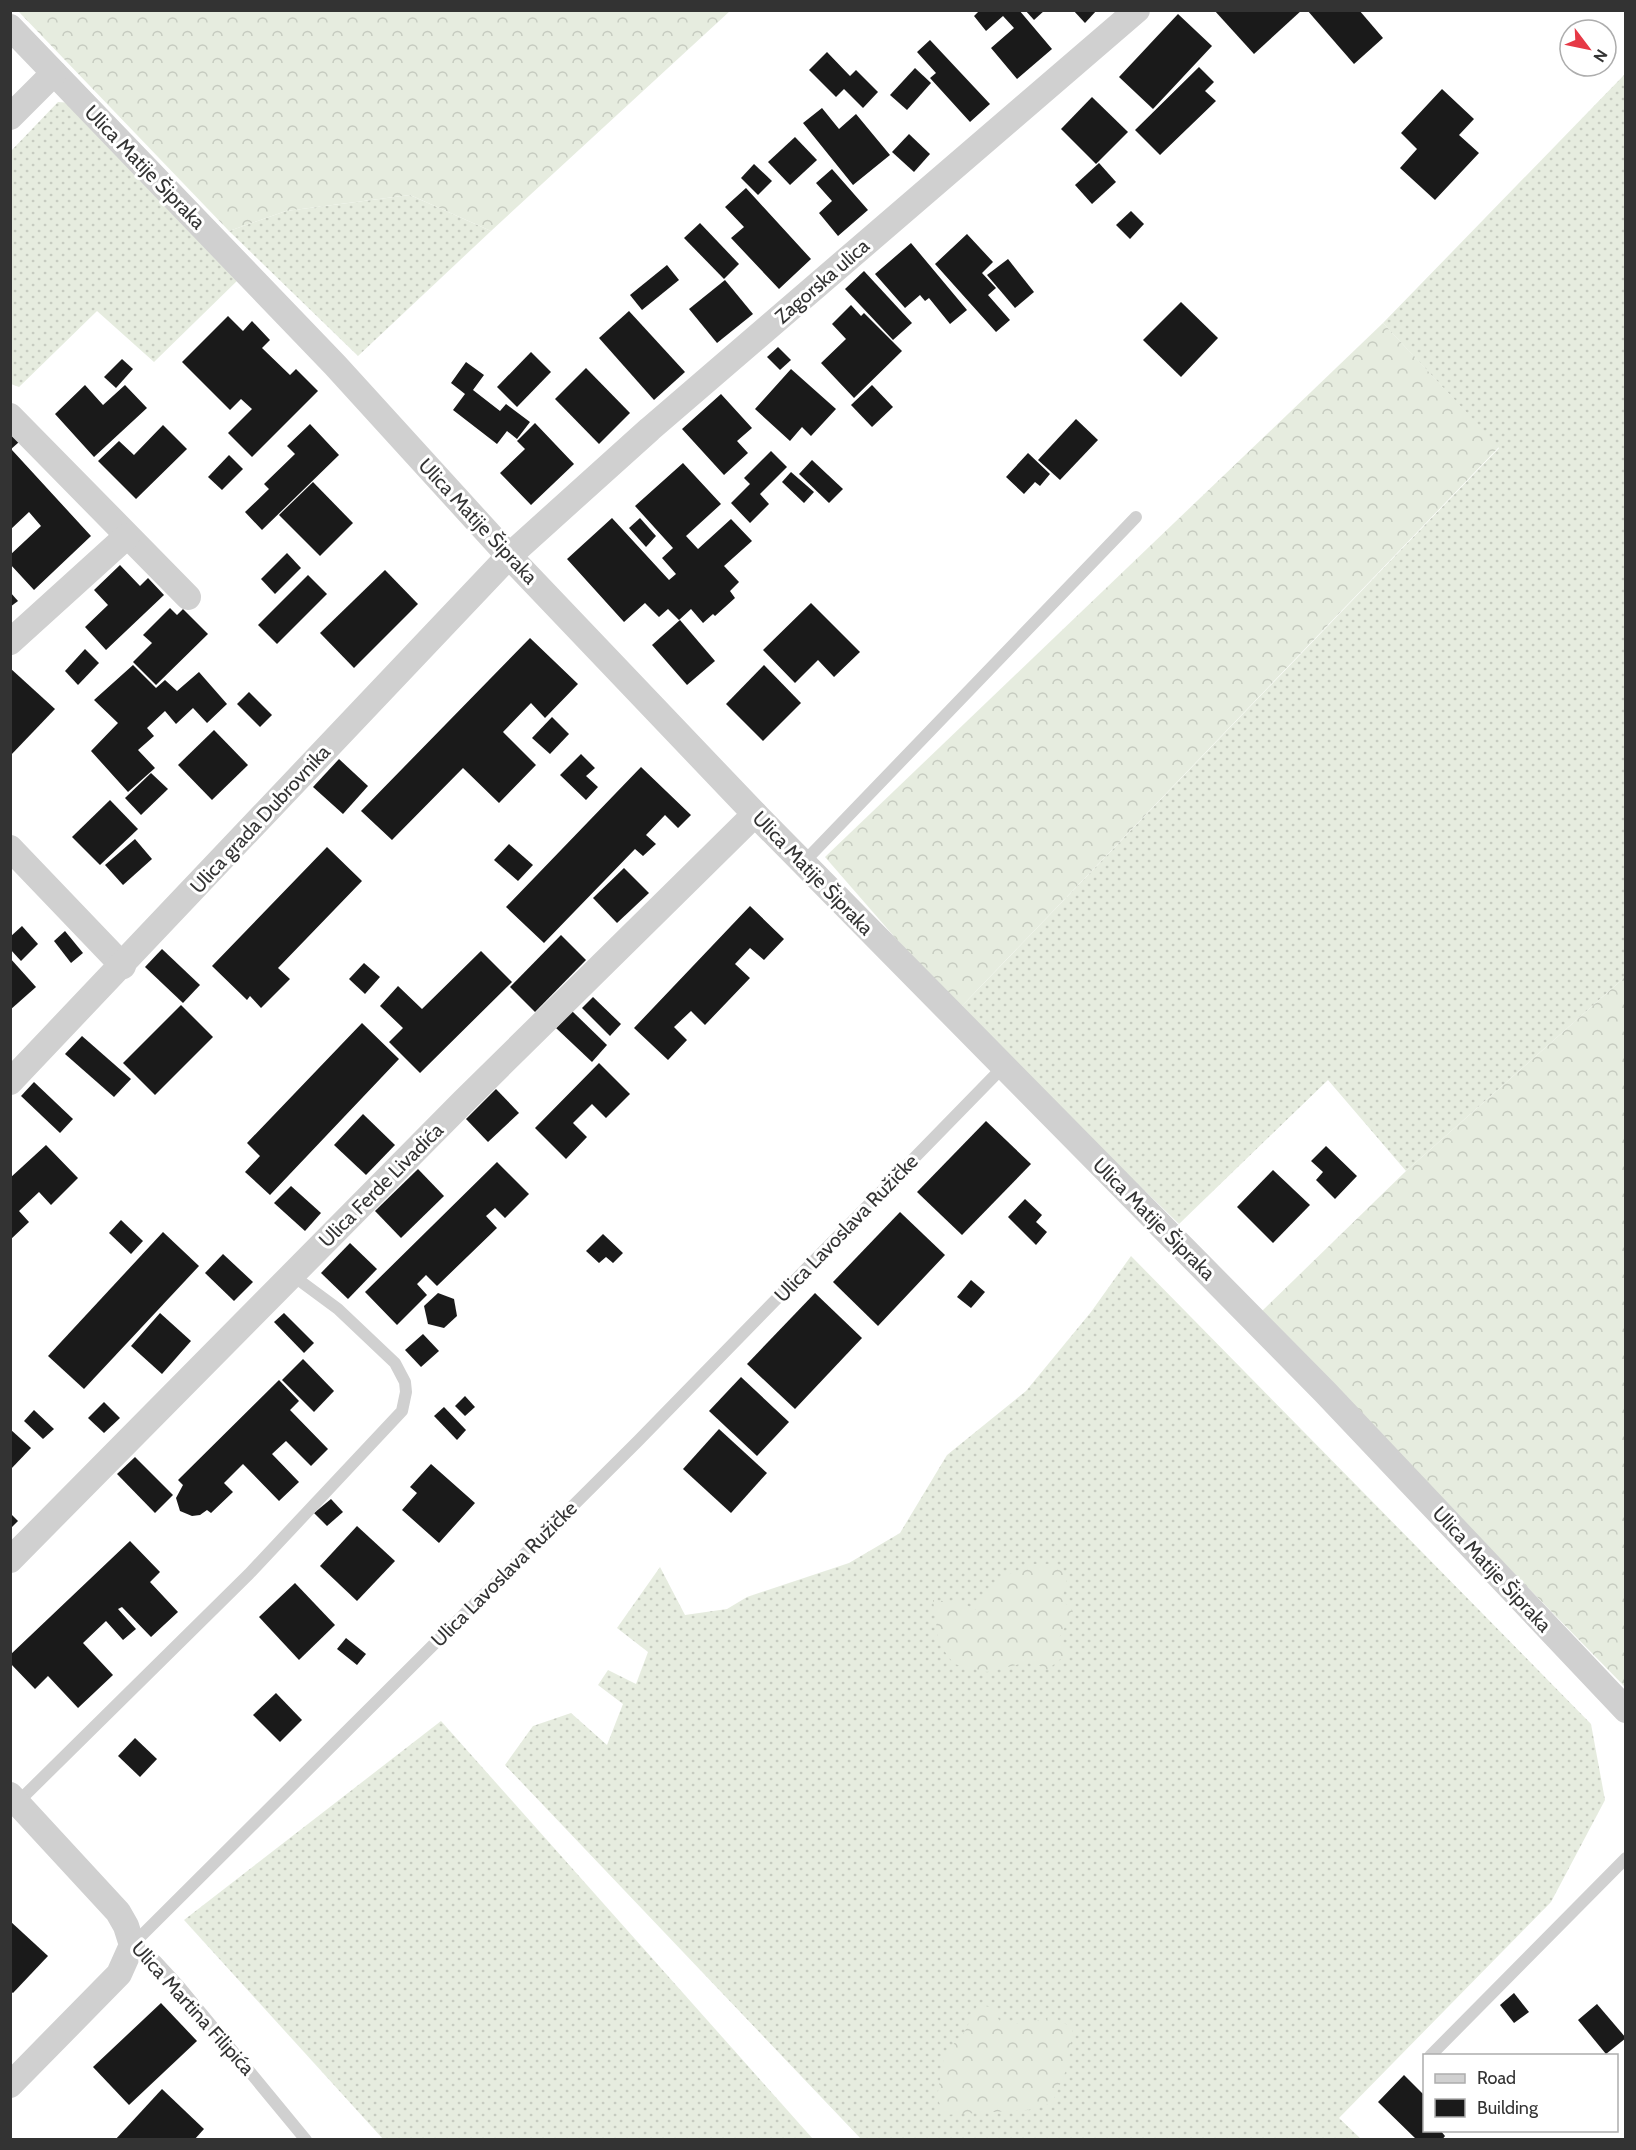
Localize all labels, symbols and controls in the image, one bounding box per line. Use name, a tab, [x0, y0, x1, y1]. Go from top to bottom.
north arrow	[1558, 18, 1618, 78]
text: N	[1589, 46, 1611, 66]
street label: Ulica Matije Šipraka	[80, 100, 211, 234]
street label: Zagorska ulica	[770, 233, 874, 328]
street label: Ulica Matije Šipraka	[414, 453, 543, 589]
street label: Ulica grada Dubrovnika	[185, 740, 335, 898]
street label: Ulica Matije Šipraka	[748, 806, 879, 940]
street label: Ulica Ferde Livadića	[314, 1118, 448, 1252]
street label: Ulica Lavoslava Ružičke	[769, 1149, 923, 1307]
street label: Ulica Matije Šipraka	[1088, 1153, 1220, 1285]
street label: Ulica Lavoslava Ružičke	[426, 1496, 582, 1652]
street label: Ulica Matije Šipraka	[1428, 1501, 1557, 1637]
street label: Ulica Martina Filipića	[126, 1936, 260, 2080]
legend	[1423, 2054, 1618, 2132]
text: Road	[1477, 2067, 1516, 2089]
text: Building	[1477, 2097, 1539, 2119]

